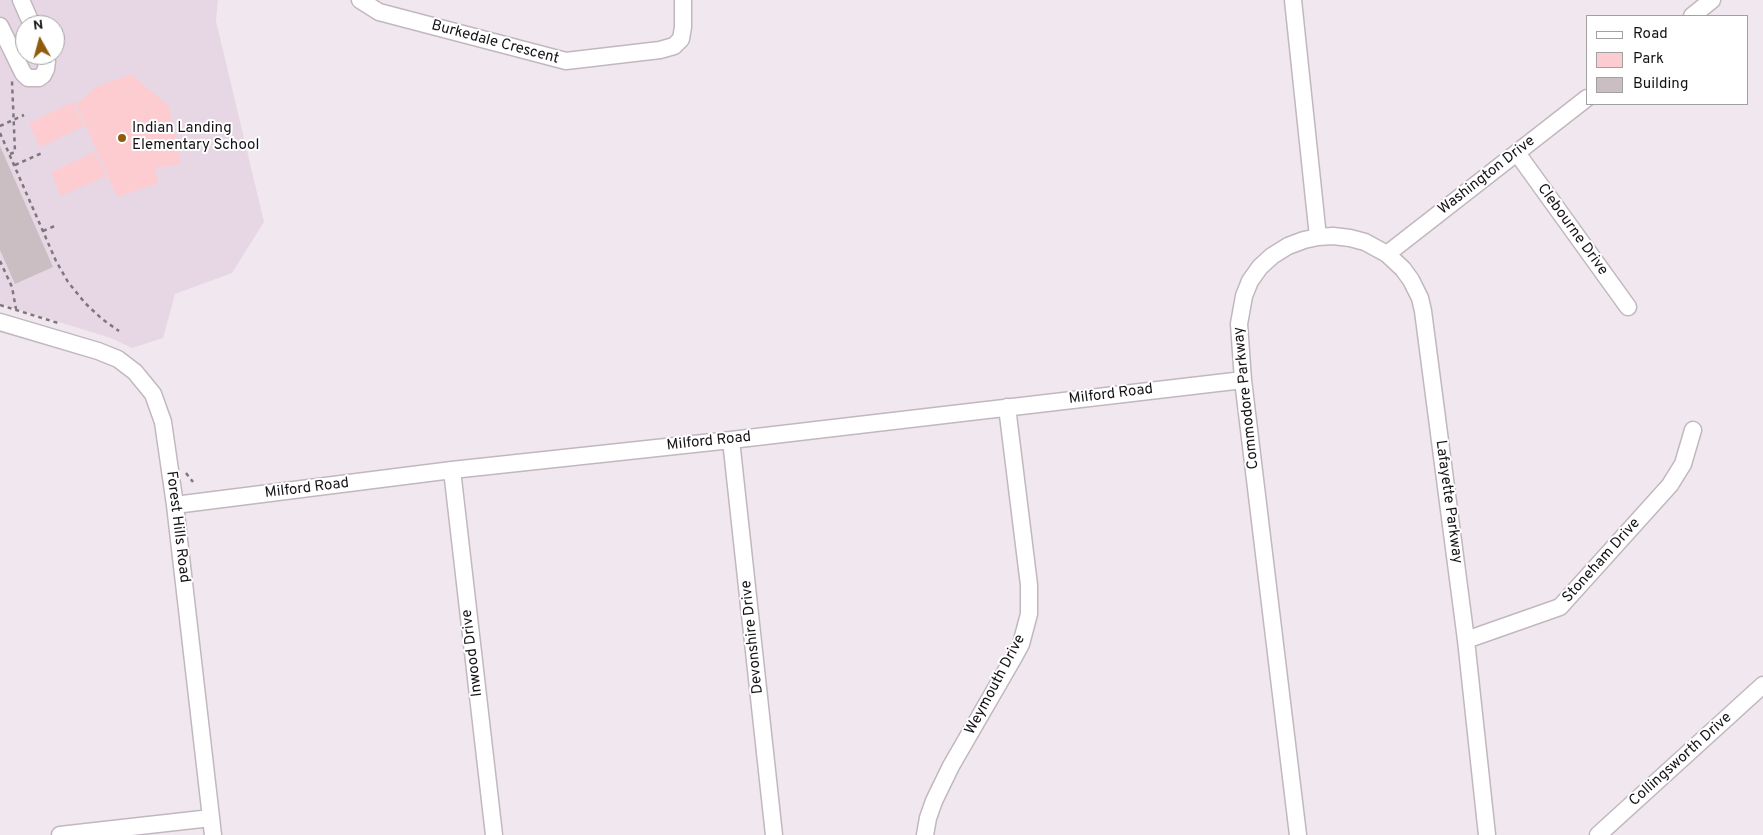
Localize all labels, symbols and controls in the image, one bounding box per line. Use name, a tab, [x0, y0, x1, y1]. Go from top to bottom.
north arrow	[15, 15, 65, 65]
legend	[1586, 15, 1748, 105]
text: N	[32, 17, 44, 35]
street label: Burkedale Crescent	[429, 17, 561, 69]
text: Road	[1633, 25, 1668, 44]
text: Park	[1633, 50, 1664, 69]
text: Building	[1633, 75, 1688, 94]
place label: Indian Landing Elementary School	[132, 120, 259, 155]
marker: Indian Landing Elementary School	[116, 132, 128, 144]
street label: Washington Drive	[1435, 133, 1539, 219]
street label: Clebourne Drive	[1533, 181, 1611, 279]
street label: Commodore Parkway	[1231, 326, 1263, 470]
street label: Milford Road	[1068, 381, 1154, 409]
street label: Milford Road	[666, 429, 752, 455]
street label: Lafayette Parkway	[1430, 439, 1466, 565]
street label: Forest Hills Road	[161, 470, 193, 584]
street label: Milford Road	[264, 475, 350, 503]
street label: Stoneham Drive	[1559, 515, 1645, 607]
street label: Devonshire Drive	[738, 579, 768, 695]
street label: Inwood Drive	[459, 608, 487, 698]
street label: Weymouth Drive	[962, 632, 1030, 738]
street label: Collingsworth Drive	[1626, 709, 1736, 811]

